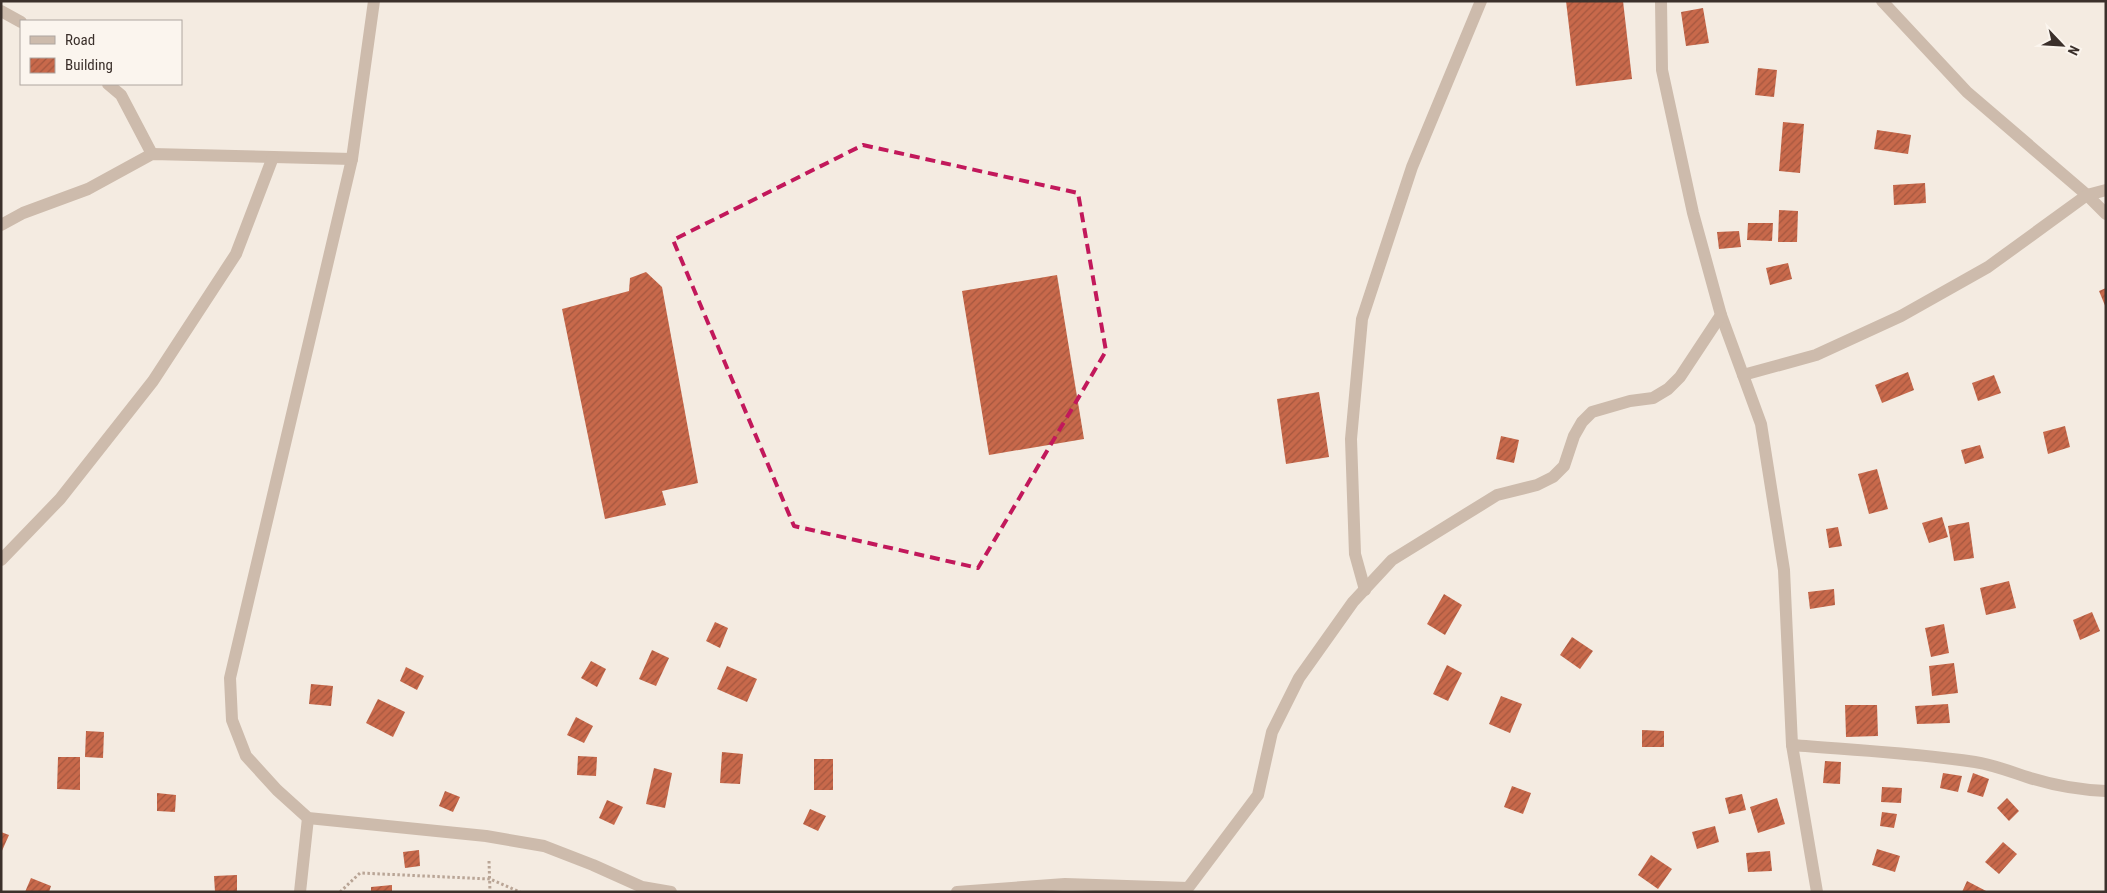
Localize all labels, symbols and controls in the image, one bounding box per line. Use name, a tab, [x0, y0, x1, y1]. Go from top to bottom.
legend	[20, 20, 182, 85]
north arrow	[2037, 20, 2087, 70]
text: Road	[65, 31, 95, 49]
text: N	[2065, 43, 2083, 58]
text: Building	[65, 56, 113, 74]

